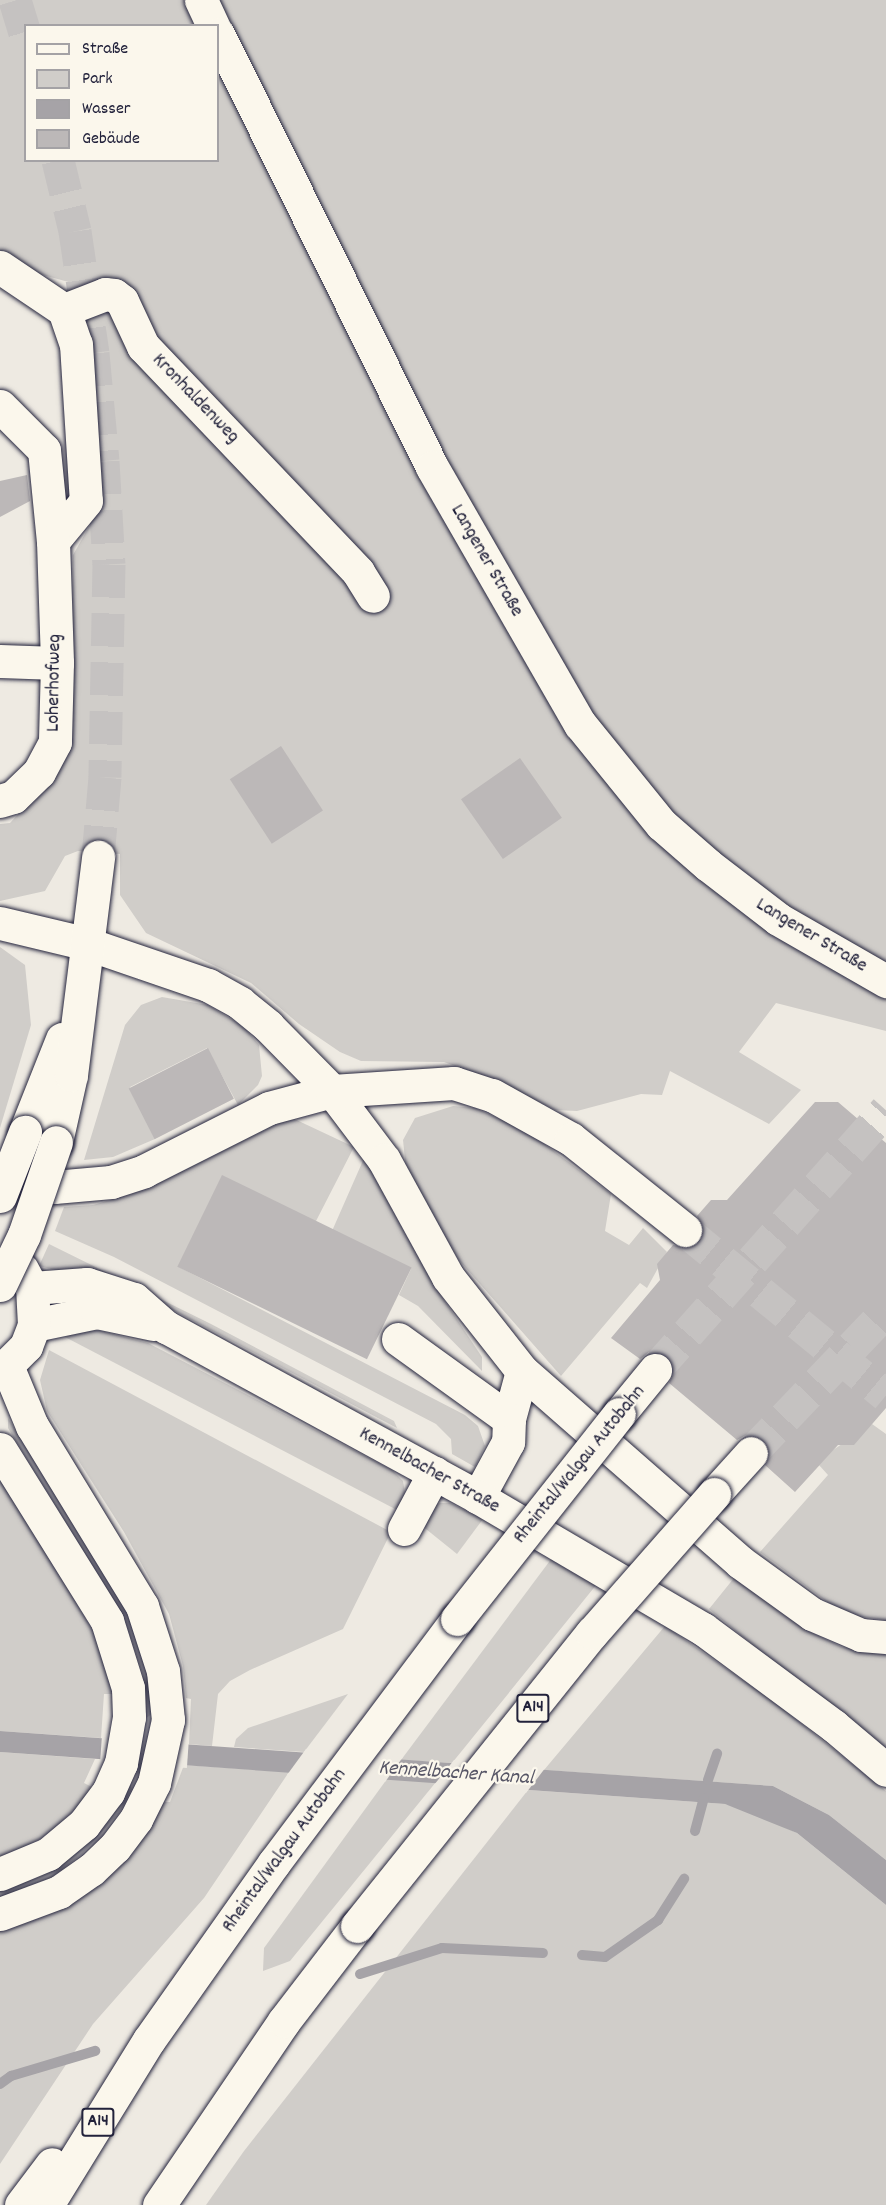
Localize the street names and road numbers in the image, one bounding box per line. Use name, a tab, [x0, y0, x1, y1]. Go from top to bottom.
street label: Kronhaldenweg	[146, 349, 244, 449]
street label: Langener Straße	[444, 501, 528, 621]
street label: Loherhofweg	[42, 634, 68, 732]
street label: Langener Straße	[751, 893, 871, 979]
street label: Rheintal/Walgau Autobahn	[509, 1381, 651, 1549]
street label: Kennelbacher Straße	[354, 1422, 504, 1520]
road number: A14	[515, 1693, 551, 1723]
street label: Rheintal/Walgau Autobahn	[217, 1764, 353, 1938]
road number: A14	[80, 2107, 116, 2137]

